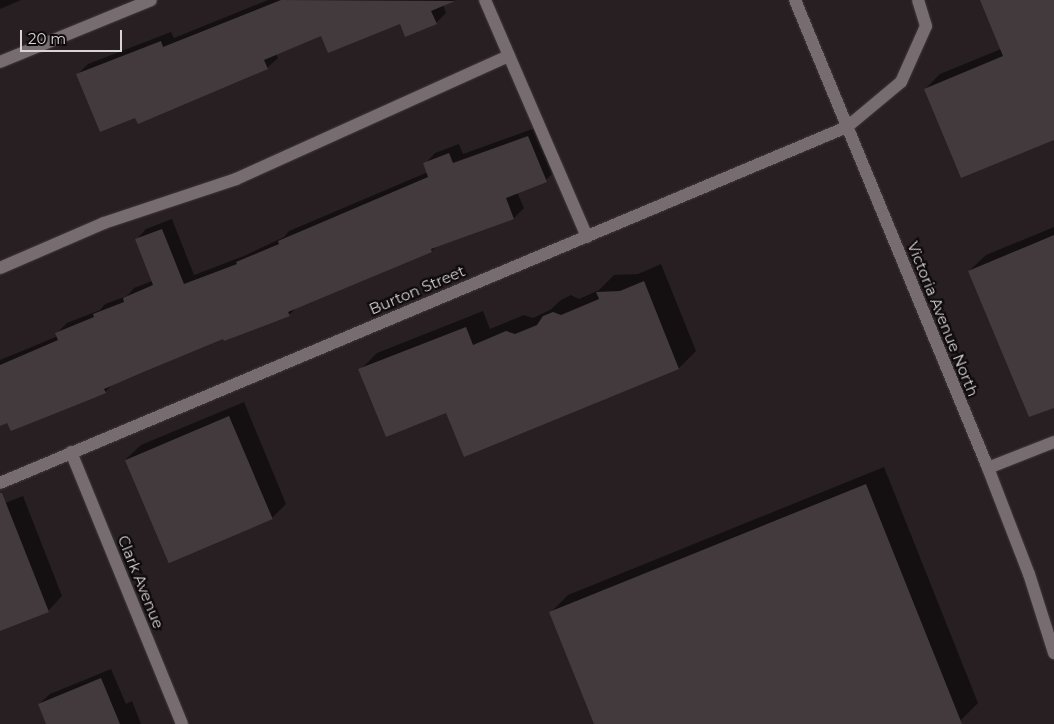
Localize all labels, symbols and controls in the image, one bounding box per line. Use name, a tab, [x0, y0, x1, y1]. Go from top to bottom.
scale bar	[22, 20, 125, 52]
text: 20 m	[28, 29, 66, 48]
street label: Victoria Avenue North	[904, 239, 982, 399]
street label: Burton Street	[366, 262, 468, 318]
street label: Clark Avenue	[114, 533, 168, 631]

